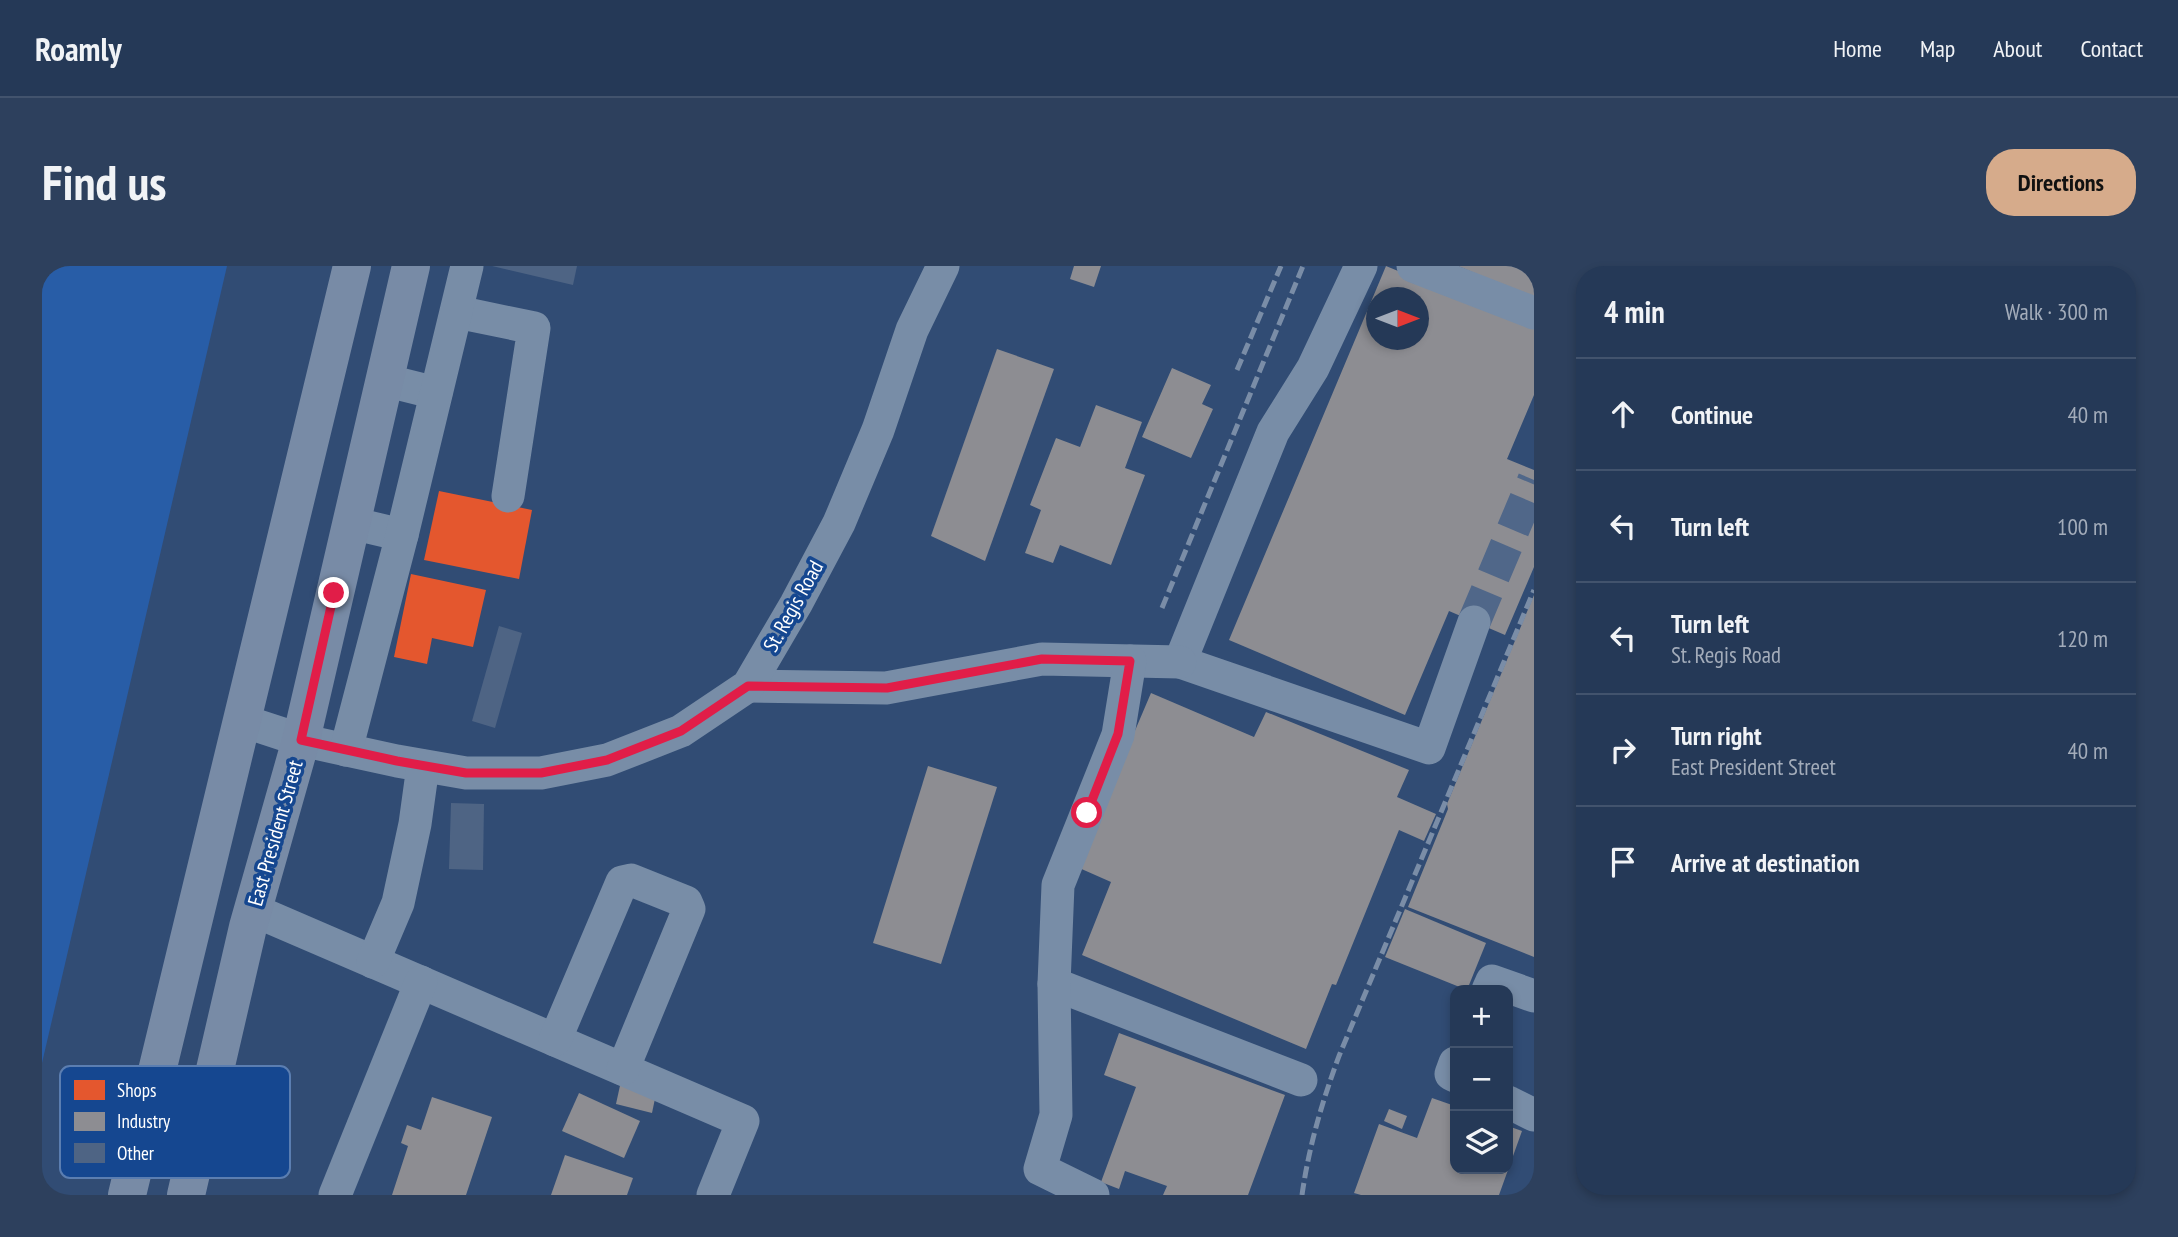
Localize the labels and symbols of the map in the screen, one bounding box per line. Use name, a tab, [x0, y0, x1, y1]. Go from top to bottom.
north arrow	[1366, 287, 1429, 350]
street label: St. Regis Road	[757, 556, 829, 656]
route end	[318, 577, 349, 608]
street label: East President Street	[241, 757, 309, 909]
route start	[1071, 797, 1102, 828]
legend	[60, 1066, 290, 1178]
text: Shops	[117, 1078, 156, 1102]
text: Industry	[117, 1109, 171, 1133]
text: Other	[117, 1141, 155, 1165]

